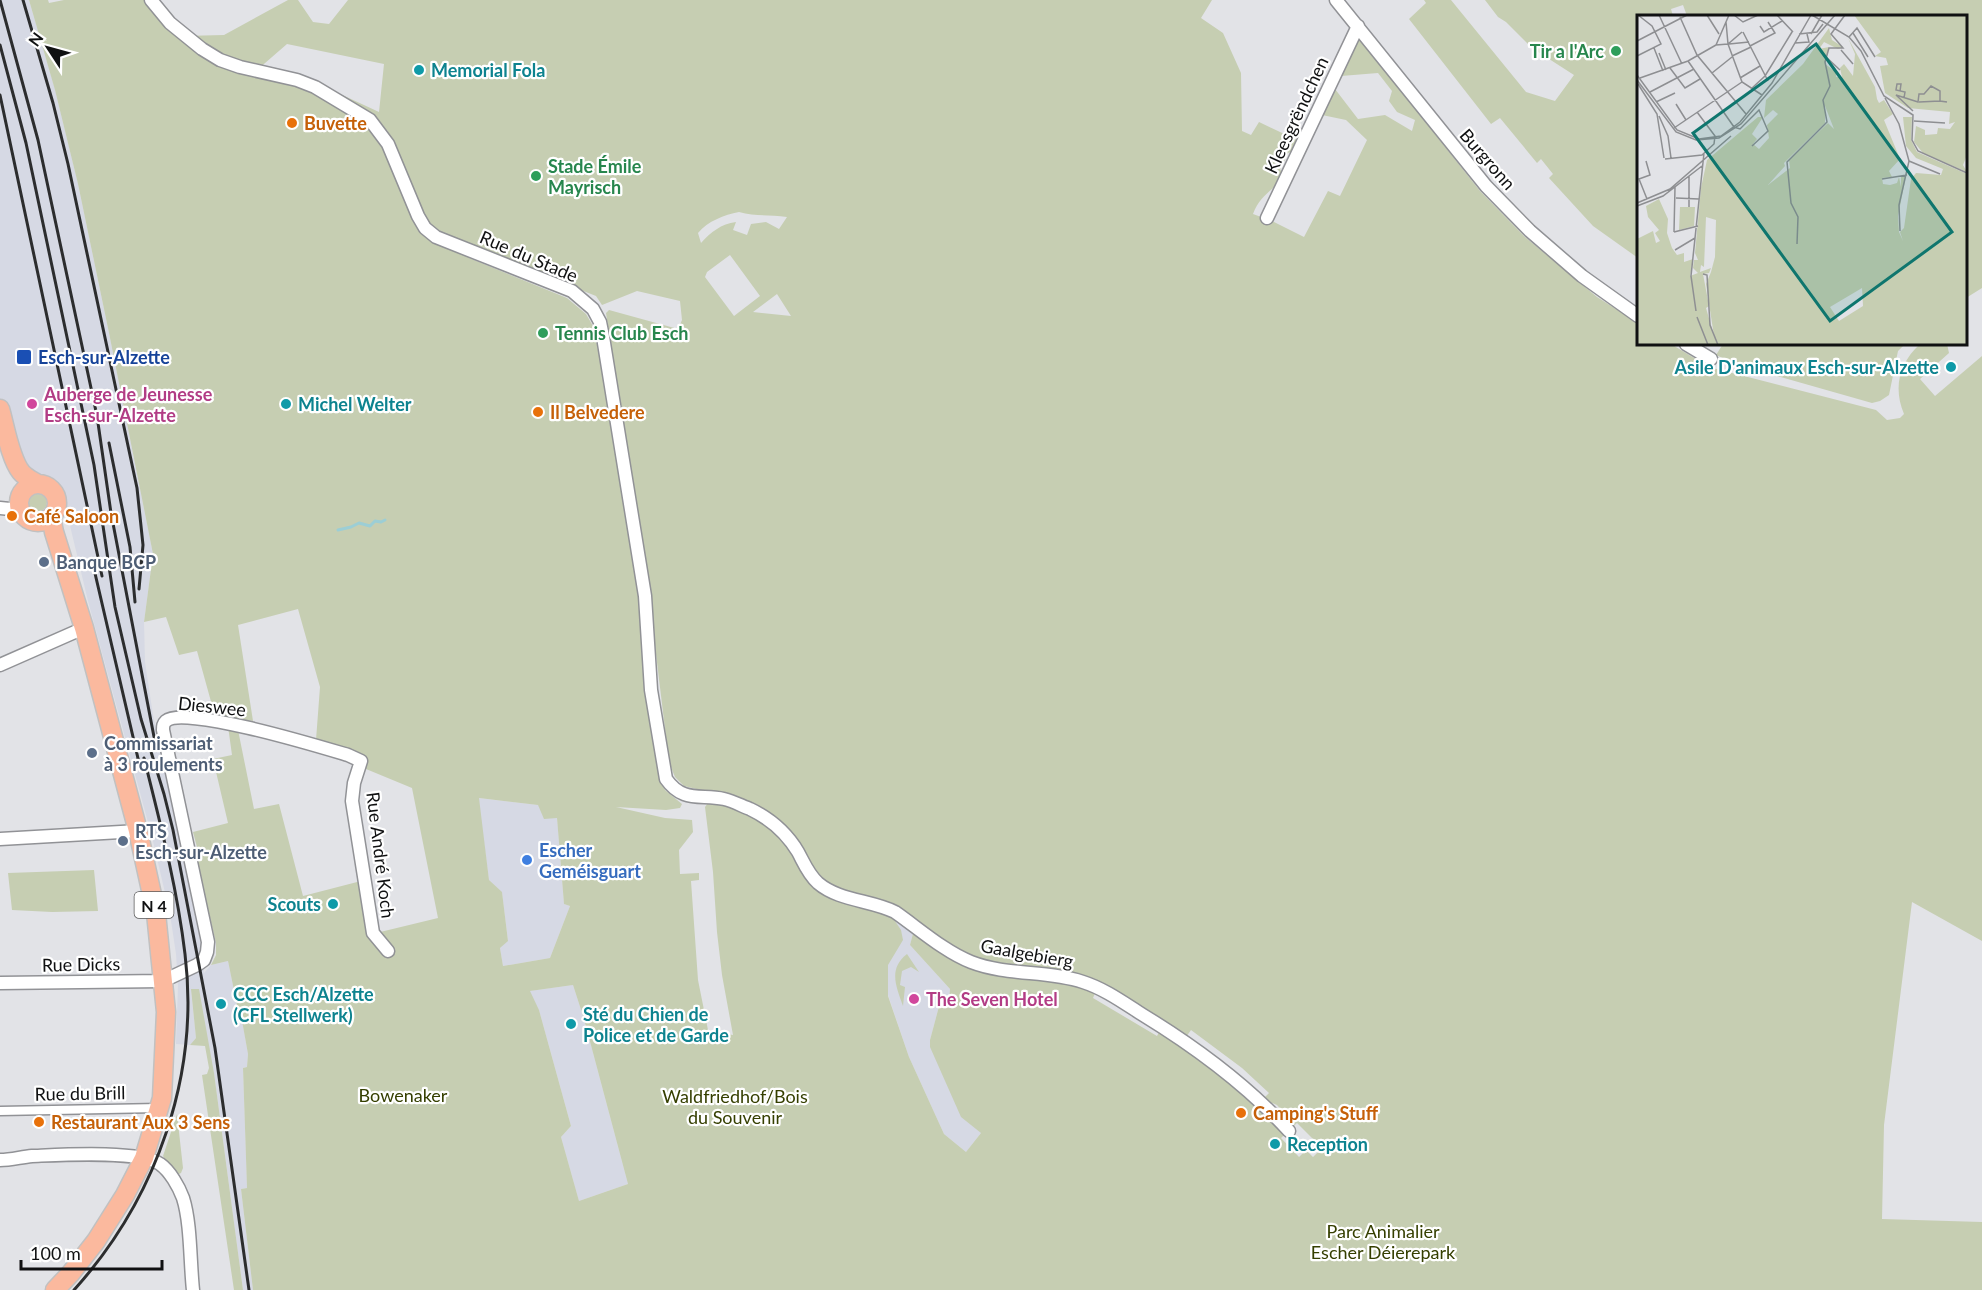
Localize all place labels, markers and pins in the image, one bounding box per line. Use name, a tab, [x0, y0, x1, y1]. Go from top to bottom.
place label: Tir a l'Arc	[1530, 40, 1604, 62]
marker: Tir a l'Arc	[1609, 44, 1623, 58]
place label: Memorial Fola	[431, 59, 545, 81]
marker: Memorial Fola	[412, 63, 426, 77]
place label: Buvette	[304, 112, 367, 134]
marker: Buvette	[285, 116, 299, 130]
place label: Stade Émile Mayrisch	[548, 155, 642, 198]
marker: Stade Émile Mayrisch	[529, 169, 543, 183]
place label: Tennis Club Esch	[555, 322, 689, 344]
marker: Tennis Club Esch	[536, 326, 550, 340]
place label: Esch-sur-Alzette	[38, 346, 170, 368]
marker: Esch-sur-Alzette	[15, 348, 33, 366]
place label: Asile D'animaux Esch-sur-Alzette	[1674, 356, 1939, 378]
marker: Asile D'animaux Esch-sur-Alzette	[1944, 360, 1958, 374]
place label: Auberge de Jeunesse Esch-sur-Alzette	[43, 383, 213, 426]
place label: Michel Welter	[298, 393, 412, 415]
marker: Auberge de Jeunesse Esch-sur-Alzette	[25, 397, 39, 411]
marker: Michel Welter	[279, 397, 293, 411]
place label: Il Belvedere	[550, 401, 645, 423]
marker: Il Belvedere	[531, 405, 545, 419]
place label: Café Saloon	[24, 505, 119, 527]
marker: Café Saloon	[5, 509, 19, 523]
place label: Banque BCP	[56, 551, 156, 573]
marker: Banque BCP	[37, 555, 51, 569]
place label: Commissariat à 3 roulements	[104, 732, 223, 775]
marker: Commissariat à 3 roulements	[85, 746, 99, 760]
place label: RTS Esch-sur-Alzette	[135, 820, 267, 863]
marker: RTS Esch-sur-Alzette	[116, 834, 130, 848]
place label: Escher Geméisguart	[539, 839, 641, 882]
marker: Escher Geméisguart	[520, 853, 534, 867]
place label: Scouts	[268, 893, 321, 915]
marker: Scouts	[326, 897, 340, 911]
place label: CCC Esch/Alzette (CFL Stellwerk)	[233, 983, 374, 1026]
place label: The Seven Hotel	[926, 988, 1058, 1010]
marker: The Seven Hotel	[907, 992, 921, 1006]
marker: CCC Esch/Alzette (CFL Stellwerk)	[214, 997, 228, 1011]
place label: Sté du Chien de Police et de Garde	[583, 1003, 729, 1046]
marker: Sté du Chien de Police et de Garde	[564, 1017, 578, 1031]
place label: Camping's Stuff	[1253, 1102, 1379, 1124]
marker: Camping's Stuff	[1234, 1106, 1248, 1120]
place label: Restaurant Aux 3 Sens	[51, 1111, 230, 1133]
marker: Restaurant Aux 3 Sens	[32, 1115, 46, 1129]
place label: Reception	[1287, 1133, 1368, 1155]
marker: Reception	[1268, 1137, 1282, 1151]

